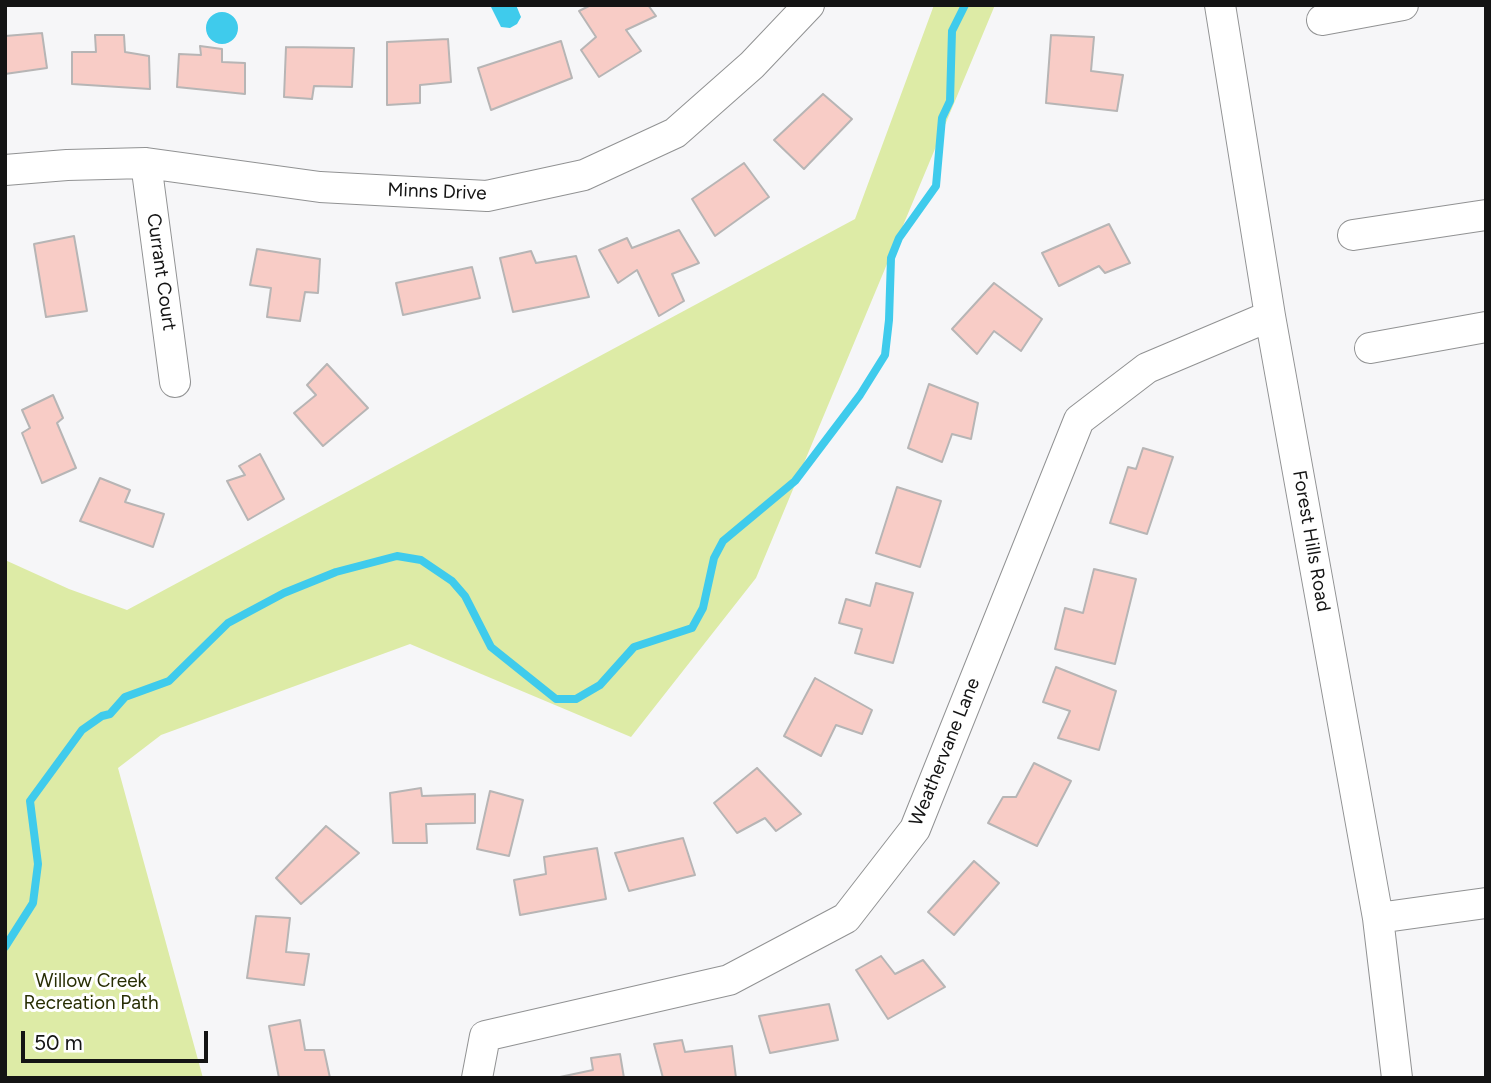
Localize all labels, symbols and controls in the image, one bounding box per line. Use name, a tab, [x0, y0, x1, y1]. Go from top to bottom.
street label: Minns Drive	[387, 179, 487, 205]
street label: Currant Court	[141, 212, 181, 332]
street label: Forest Hills Road	[1287, 469, 1335, 613]
street label: Weathervane Lane	[905, 675, 985, 829]
park label: Willow Creek Recreation Path	[23, 970, 159, 1014]
scale bar	[24, 1016, 212, 1060]
text: 50 m	[34, 1030, 83, 1055]

